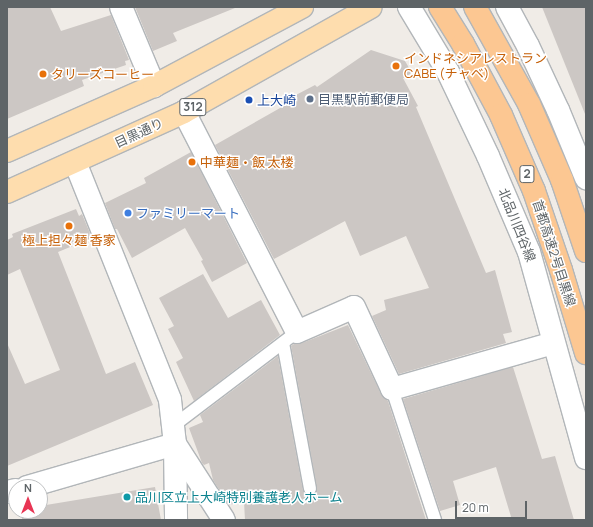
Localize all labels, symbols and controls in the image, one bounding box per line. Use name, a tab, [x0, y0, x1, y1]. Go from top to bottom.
place label: インドネシアレストラン CABE (チャベ)	[404, 51, 547, 82]
marker: インドネシアレストラン CABE (チャベ)	[391, 61, 401, 71]
place label: タリーズコーヒー	[51, 66, 155, 82]
marker: タリーズコーヒー	[38, 69, 48, 79]
place label: 目黒駅前郵便局	[318, 91, 409, 107]
place label: 上大崎	[257, 92, 296, 108]
marker: 目黒駅前郵便局	[305, 94, 315, 104]
marker: 上大崎	[244, 95, 254, 105]
road number: 312	[179, 97, 207, 117]
street label: 目黒通り	[112, 115, 166, 151]
place label: 中華麺・飯 太楼	[200, 154, 294, 170]
marker: 中華麺・飯 太楼	[187, 157, 197, 167]
road number: 2	[519, 164, 535, 184]
street label: 北品川四谷線	[495, 186, 539, 264]
street label: 首都高速2号目黒線	[529, 198, 579, 308]
place label: ファミリーマート	[136, 205, 240, 221]
marker: ファミリーマート	[123, 208, 133, 218]
marker: 極上担々麺 香家	[64, 221, 74, 231]
place label: 極上担々麺 香家	[22, 232, 116, 248]
north arrow	[8, 479, 48, 519]
text: N	[24, 480, 32, 495]
place label: 品川区立上大崎特別養護老人ホーム	[135, 489, 343, 505]
marker: 品川区立上大崎特別養護老人ホーム	[122, 492, 132, 502]
scale bar	[457, 493, 529, 519]
text: 20 m	[462, 499, 489, 516]

